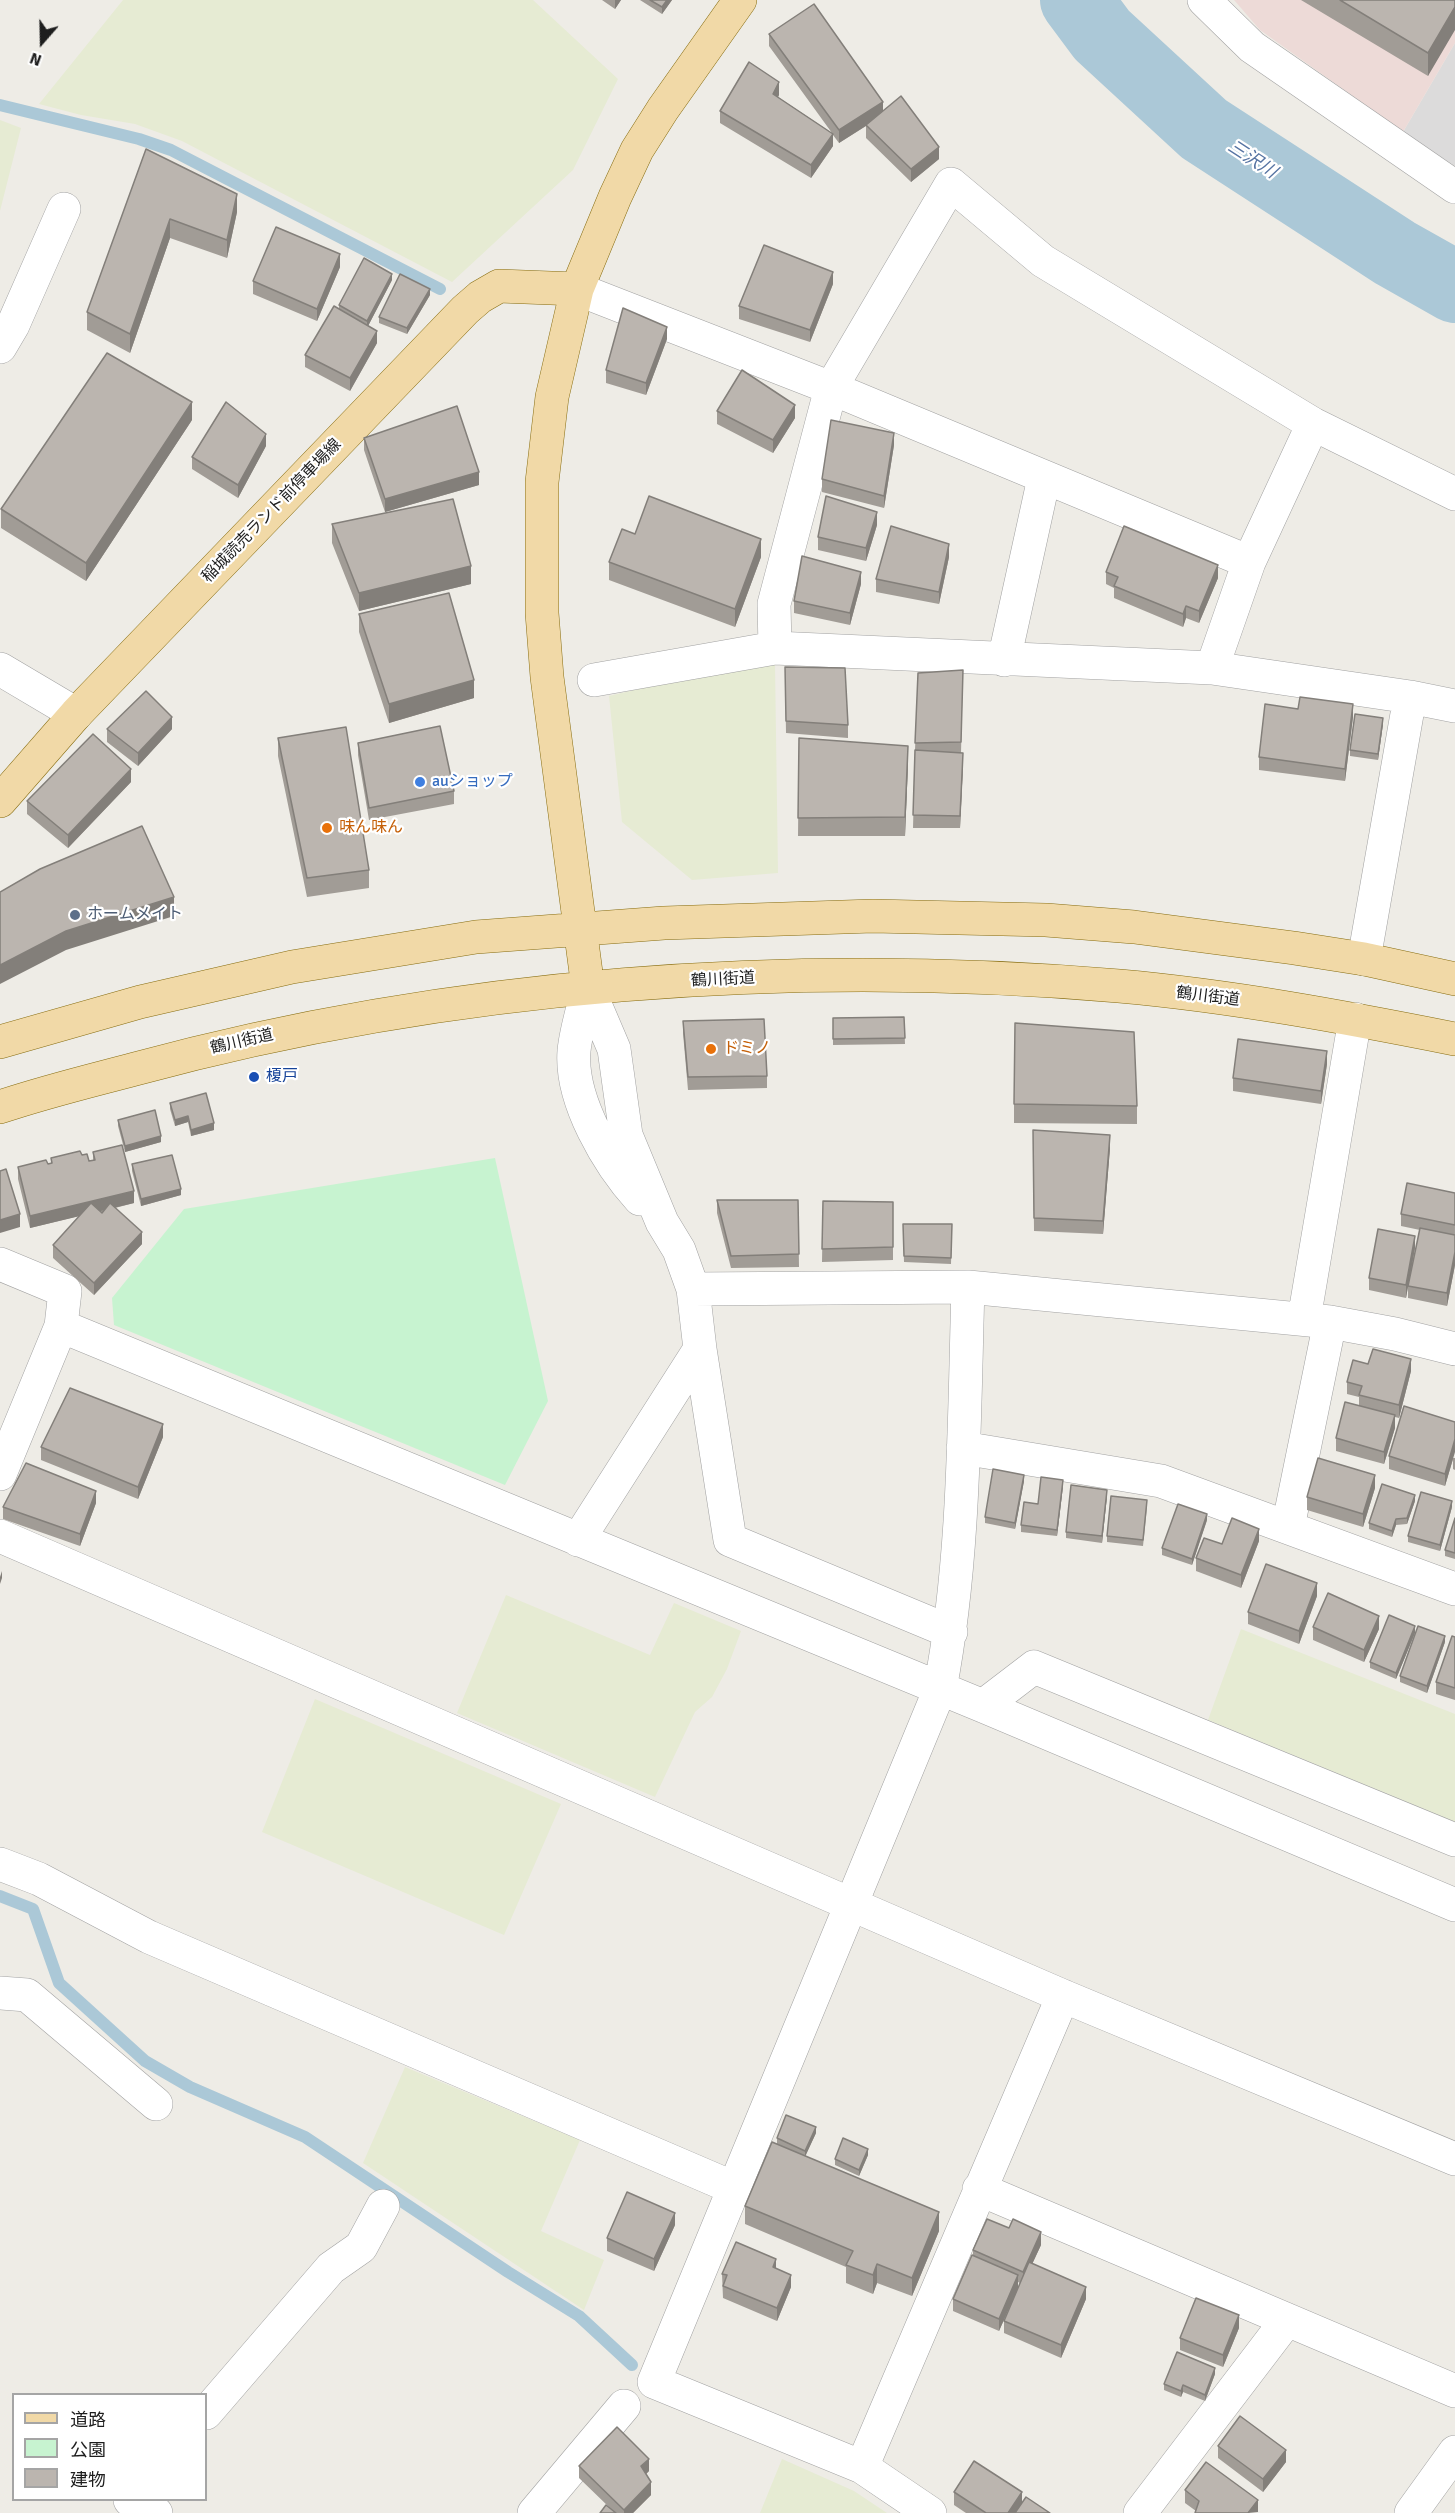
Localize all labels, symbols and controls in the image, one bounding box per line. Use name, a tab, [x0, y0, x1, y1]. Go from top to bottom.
north arrow	[12, 12, 72, 72]
text: N	[27, 48, 45, 70]
water label: 三沢川	[1223, 136, 1281, 184]
street label: 稲城読売ランド前停車場線	[198, 435, 346, 587]
place label: auショップ	[432, 772, 513, 792]
marker: auショップ	[413, 775, 427, 789]
place label: 味ん味ん	[339, 818, 403, 838]
marker: 味ん味ん	[320, 821, 334, 835]
place label: ホームメイト	[87, 905, 183, 925]
marker: ホームメイト	[68, 908, 82, 922]
street label: 鶴川街道	[691, 969, 755, 991]
street label: 鶴川街道	[1175, 984, 1241, 1010]
street label: 鶴川街道	[209, 1025, 275, 1059]
place label: ドミノ	[723, 1039, 771, 1059]
marker: ドミノ	[704, 1042, 718, 1056]
place label: 榎戸	[266, 1067, 298, 1087]
marker: 榎戸	[247, 1070, 261, 1084]
legend	[12, 2393, 207, 2501]
text: 道路	[70, 2409, 106, 2431]
text: 公園	[70, 2439, 106, 2461]
text: 建物	[70, 2469, 106, 2491]

